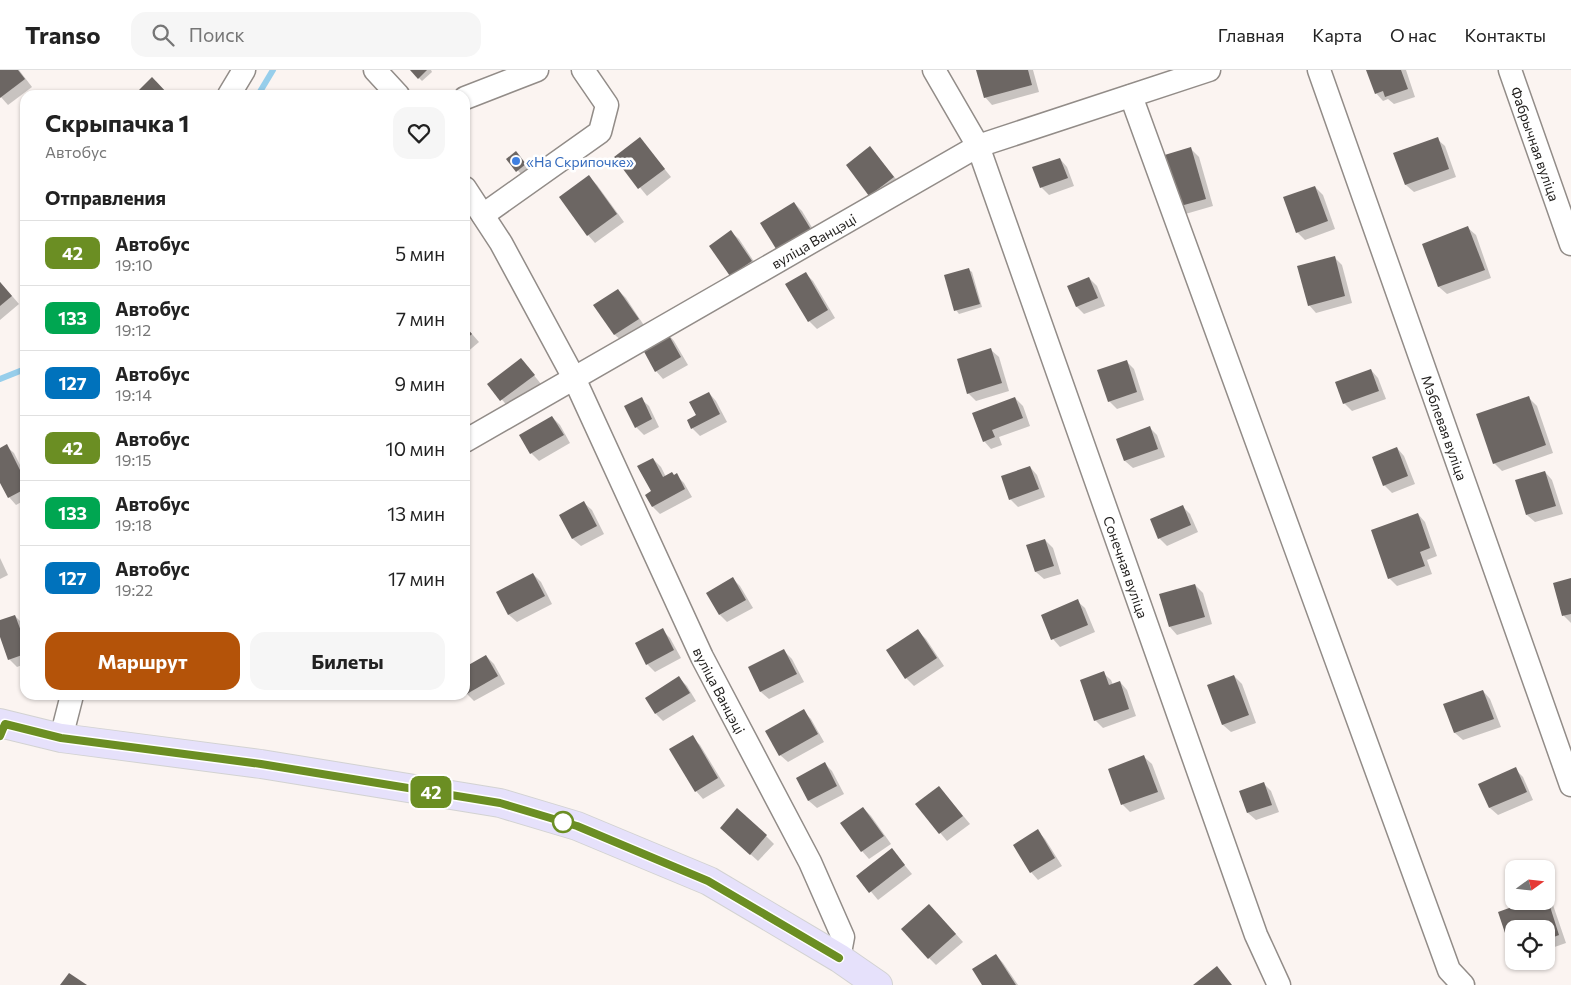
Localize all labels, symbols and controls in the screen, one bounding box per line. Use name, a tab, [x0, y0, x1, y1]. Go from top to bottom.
search box	[131, 12, 481, 57]
text: Transo	[25, 20, 101, 49]
icon: search	[149, 21, 177, 49]
text: Поиск	[189, 23, 245, 46]
text: Главная	[1218, 24, 1284, 46]
text: Карта	[1312, 24, 1362, 46]
text: О нас	[1390, 24, 1437, 46]
text: Контакты	[1465, 24, 1546, 46]
street label: Фабрычная вуліца	[1508, 84, 1564, 203]
button: heart	[393, 107, 445, 159]
text: Скрыпачка 1	[45, 108, 189, 137]
text: Автобус	[45, 142, 107, 161]
place label: «На Скрипочке»	[526, 153, 634, 170]
marker: «На Скрипочке»	[510, 155, 522, 167]
text: Отправления	[45, 186, 166, 209]
street label: вуліца Ванцэці	[768, 209, 859, 272]
text: Автобус	[115, 232, 190, 255]
text: 42	[62, 242, 83, 264]
text: 5 мин	[395, 242, 445, 265]
text: 19:10	[115, 255, 153, 274]
text: Автобус	[115, 297, 190, 320]
text: 133	[58, 307, 87, 329]
text: 7 мин	[396, 307, 445, 330]
text: 19:12	[115, 320, 151, 339]
text: Автобус	[115, 362, 190, 385]
text: 127	[58, 372, 87, 394]
text: 9 мин	[395, 372, 445, 395]
street label: Мэблевая вуліца	[1419, 373, 1471, 482]
text: 19:14	[115, 385, 152, 404]
text: Автобус	[115, 427, 190, 450]
text: 42	[62, 437, 83, 459]
text: 10 мин	[386, 437, 445, 460]
text: 19:15	[115, 450, 151, 469]
text: Автобус	[115, 492, 190, 515]
text: 133	[58, 502, 87, 524]
text: 13 мин	[387, 502, 445, 525]
street label: Сонечная вуліца	[1100, 513, 1152, 620]
text: 19:18	[115, 515, 152, 534]
text: Автобус	[115, 557, 190, 580]
text: 127	[58, 567, 87, 589]
text: 17 мин	[388, 567, 445, 590]
text: 19:22	[115, 580, 153, 599]
button: Маршрут	[45, 632, 240, 690]
button: Билеты	[250, 632, 445, 690]
street label: вуліца Ванцэці	[690, 645, 749, 737]
line badge: 42	[408, 776, 454, 808]
text: 42	[420, 781, 442, 803]
unlabelled marker	[552, 811, 574, 833]
north arrow	[1505, 860, 1555, 910]
map controls	[1505, 860, 1555, 970]
button: locate	[1505, 920, 1555, 970]

